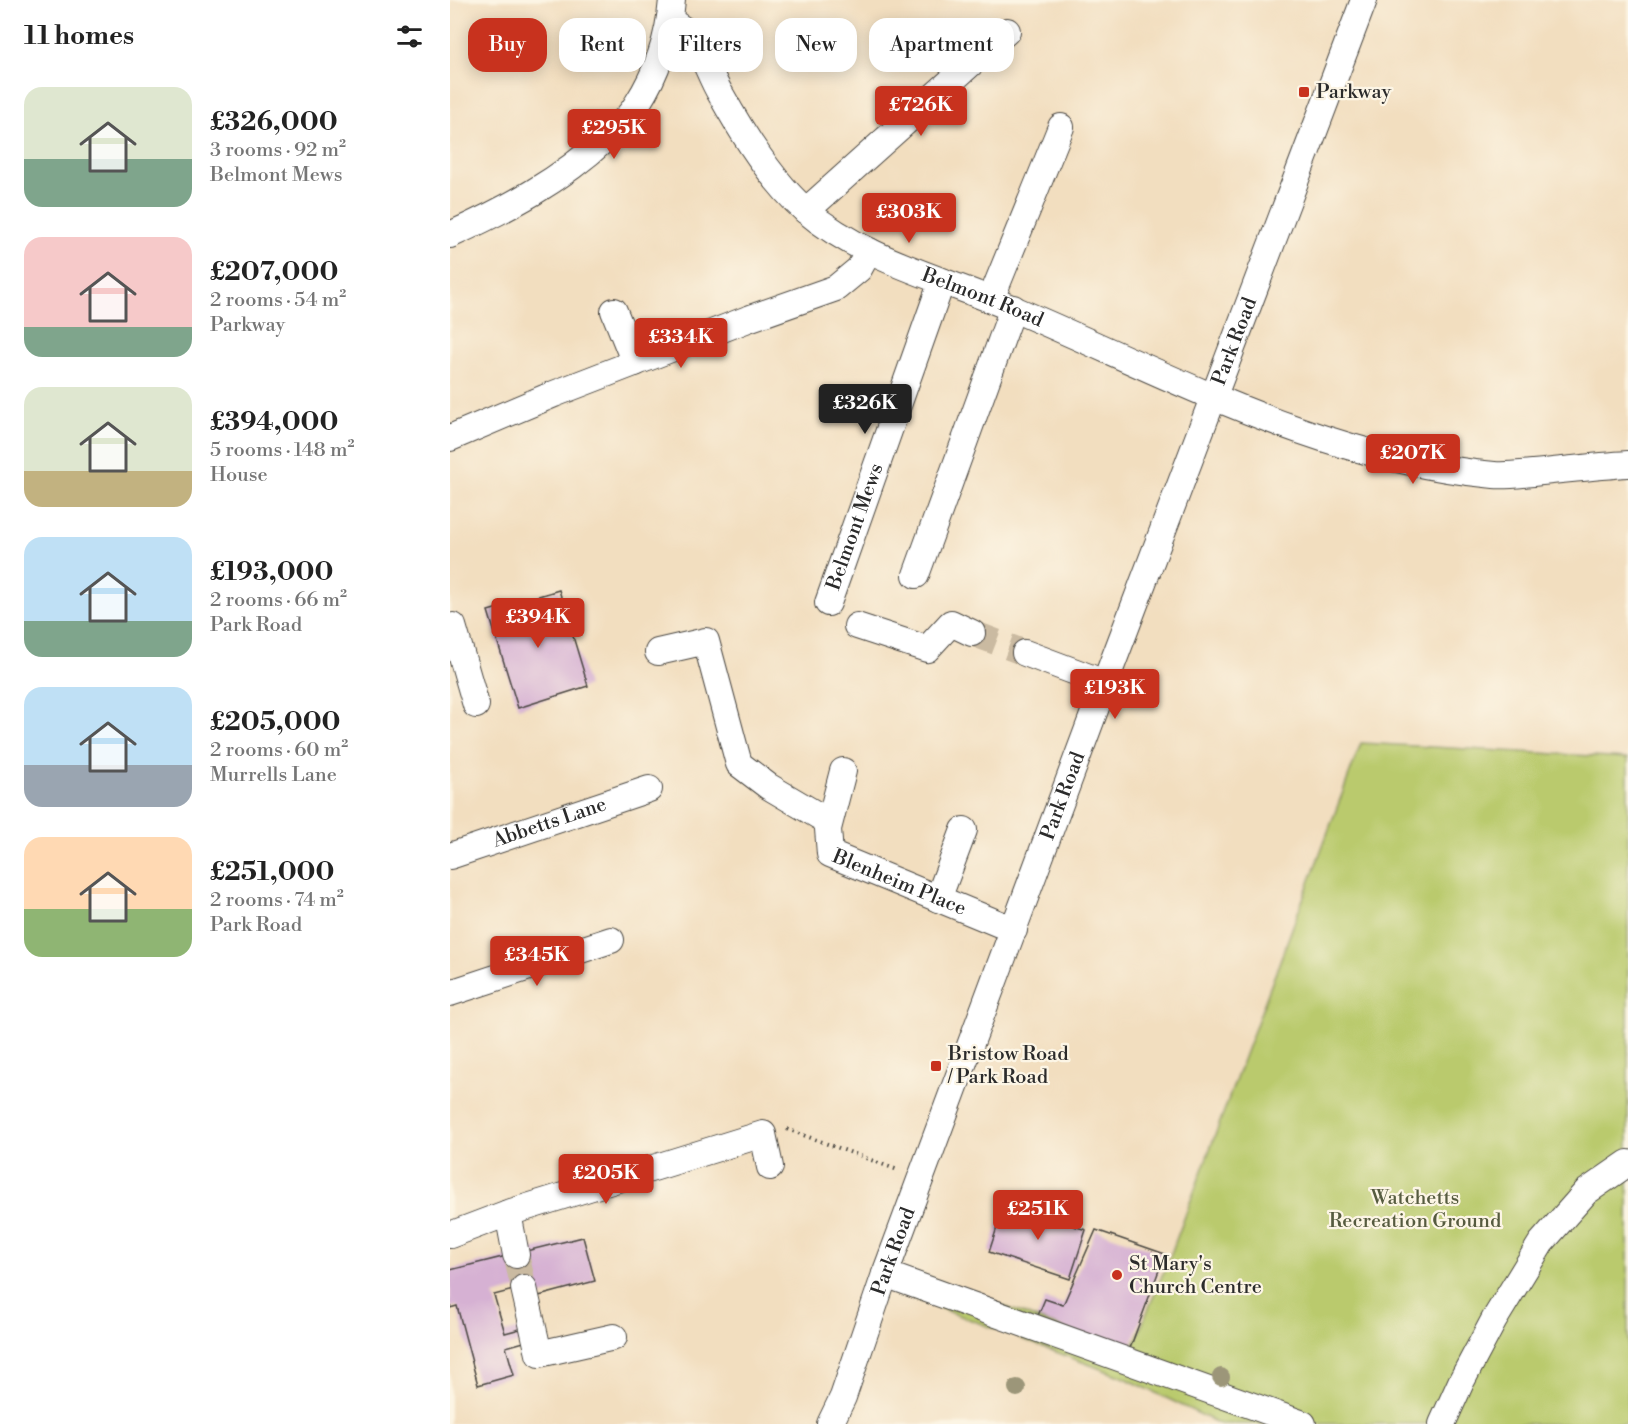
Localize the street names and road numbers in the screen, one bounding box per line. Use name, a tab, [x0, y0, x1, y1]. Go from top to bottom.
street label: Belmont Road	[918, 262, 1048, 333]
street label: Park Road	[1207, 293, 1263, 389]
street label: Belmont Mews	[821, 460, 889, 594]
street label: Park Road	[1035, 748, 1091, 844]
street label: Abbetts Lane	[488, 792, 610, 854]
street label: Blenheim Place	[828, 844, 970, 921]
street label: Park Road	[866, 1203, 921, 1299]

